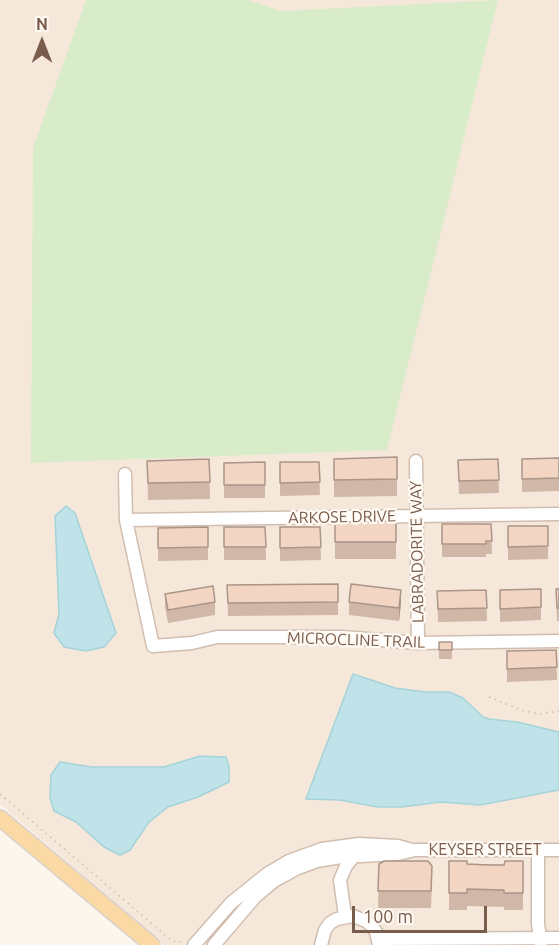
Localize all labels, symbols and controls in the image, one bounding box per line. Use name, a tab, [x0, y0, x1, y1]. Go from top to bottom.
north arrow	[12, 12, 72, 72]
text: N	[36, 15, 48, 33]
street label: LABRADORITE WAY	[406, 481, 428, 623]
street label: ARKOSE DRIVE	[288, 506, 396, 528]
street label: MICROCLINE TRAIL	[287, 628, 425, 652]
street label: KEYSER STREET	[428, 840, 542, 860]
scale bar	[355, 894, 490, 932]
text: 100 m	[363, 906, 413, 926]

